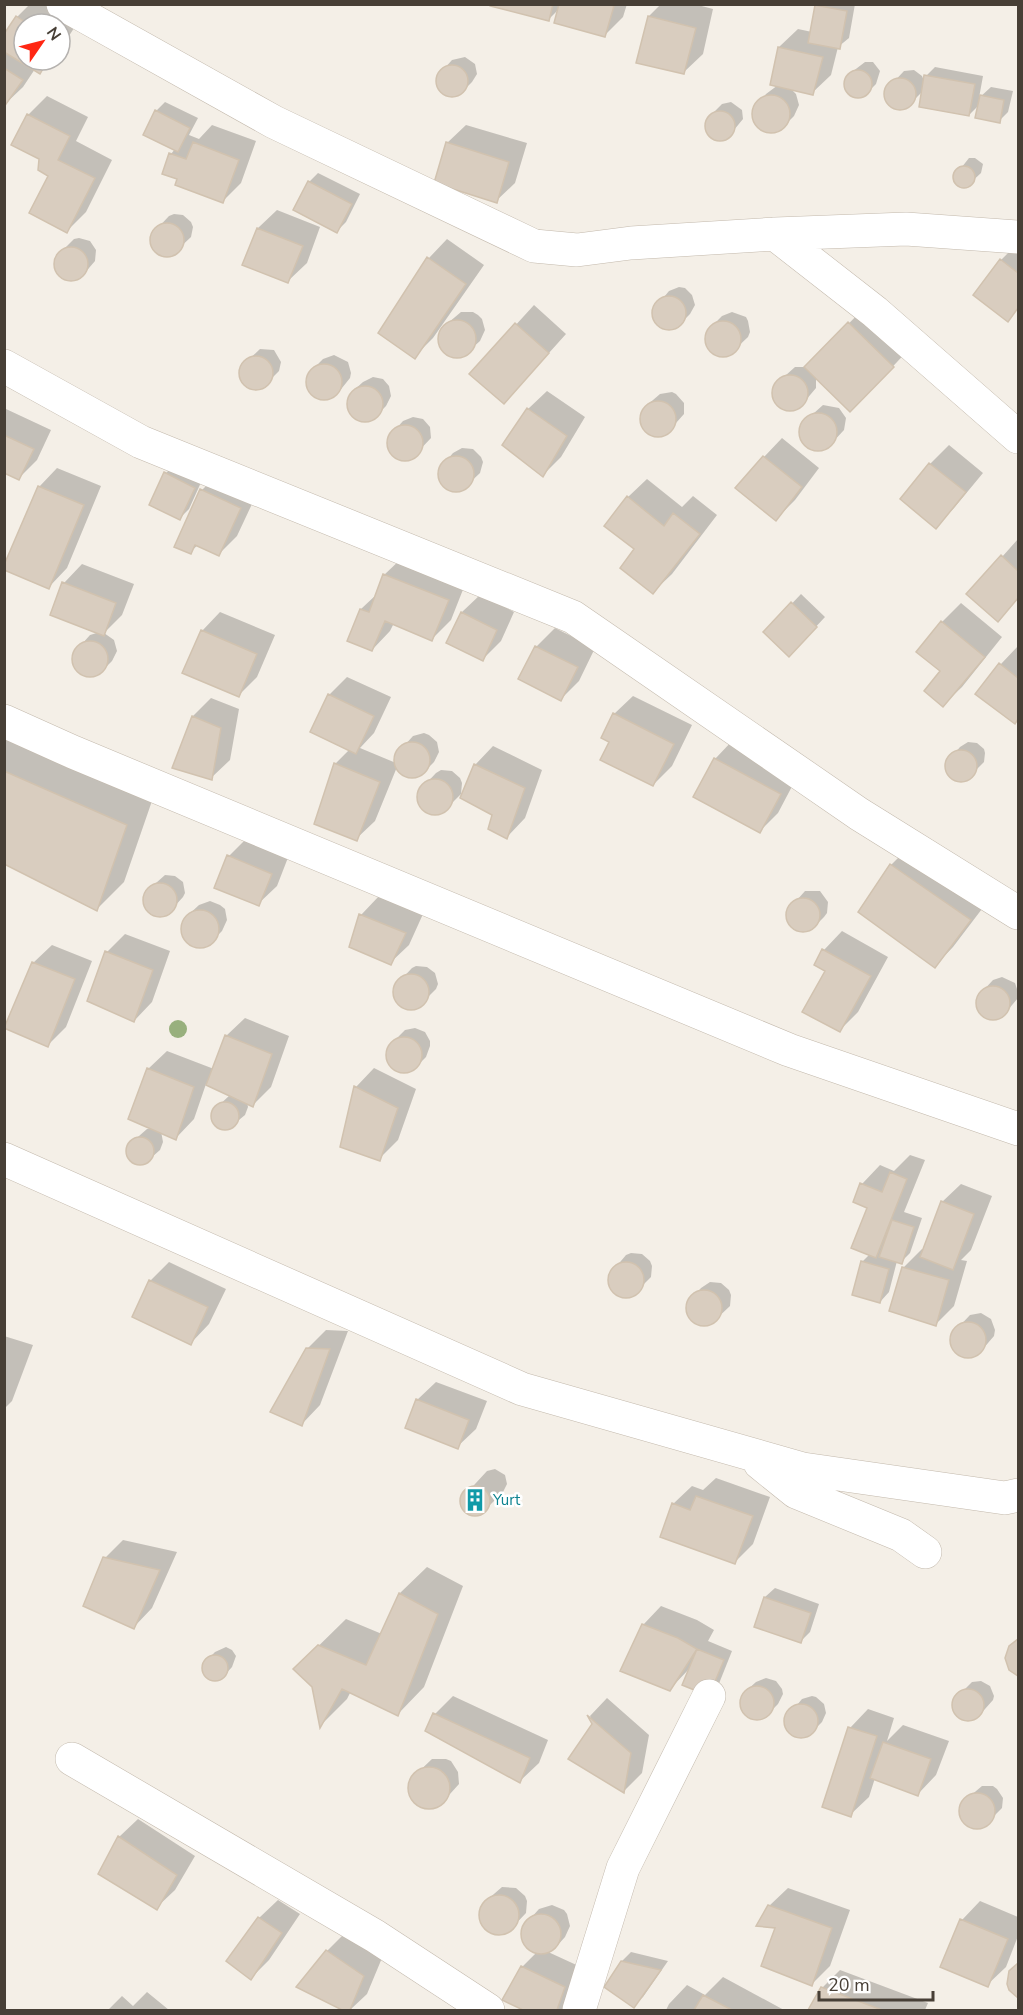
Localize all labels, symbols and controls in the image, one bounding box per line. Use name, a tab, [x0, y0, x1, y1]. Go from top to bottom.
north arrow	[12, 12, 72, 72]
text: N	[41, 23, 66, 45]
building icon: Yurt	[462, 1487, 488, 1513]
place label: Yurt	[492, 1490, 521, 1510]
scale bar	[819, 1964, 933, 2002]
text: 20 m	[828, 1973, 870, 1997]

